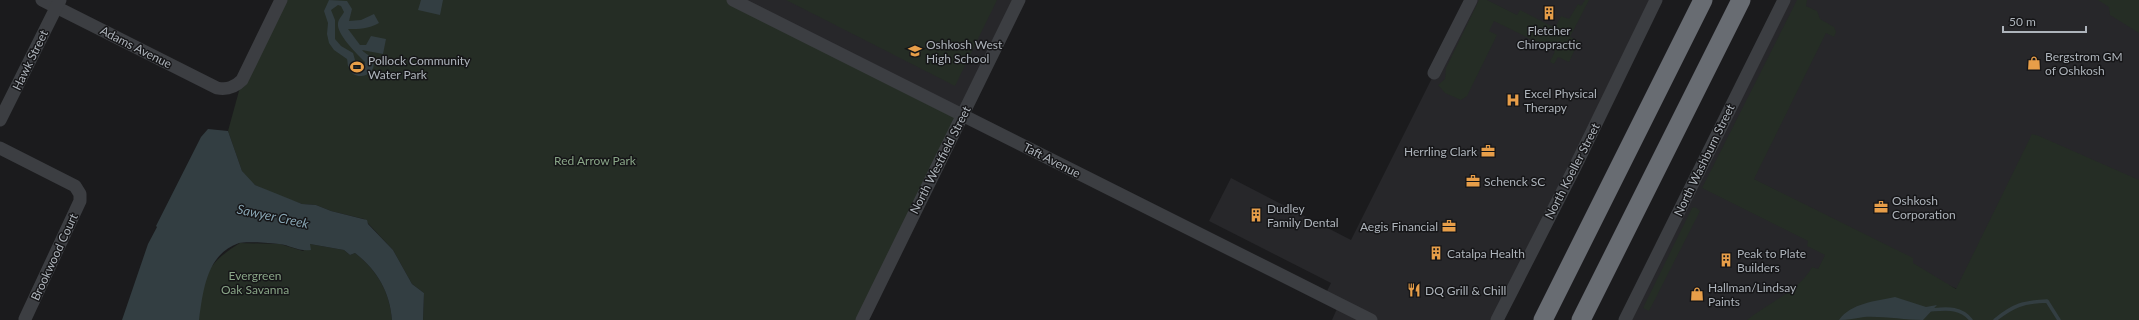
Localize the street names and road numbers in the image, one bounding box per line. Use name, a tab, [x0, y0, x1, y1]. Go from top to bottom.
street label: Adams Avenue	[98, 23, 174, 71]
street label: Hawk Street	[9, 27, 51, 93]
street label: North Washburn Street	[1670, 101, 1738, 218]
street label: North Westfield Street	[906, 103, 974, 216]
street label: North Koeller Street	[1541, 120, 1603, 221]
street label: Taft Avenue	[1021, 139, 1083, 181]
street label: Brookwood Court	[27, 210, 81, 303]

